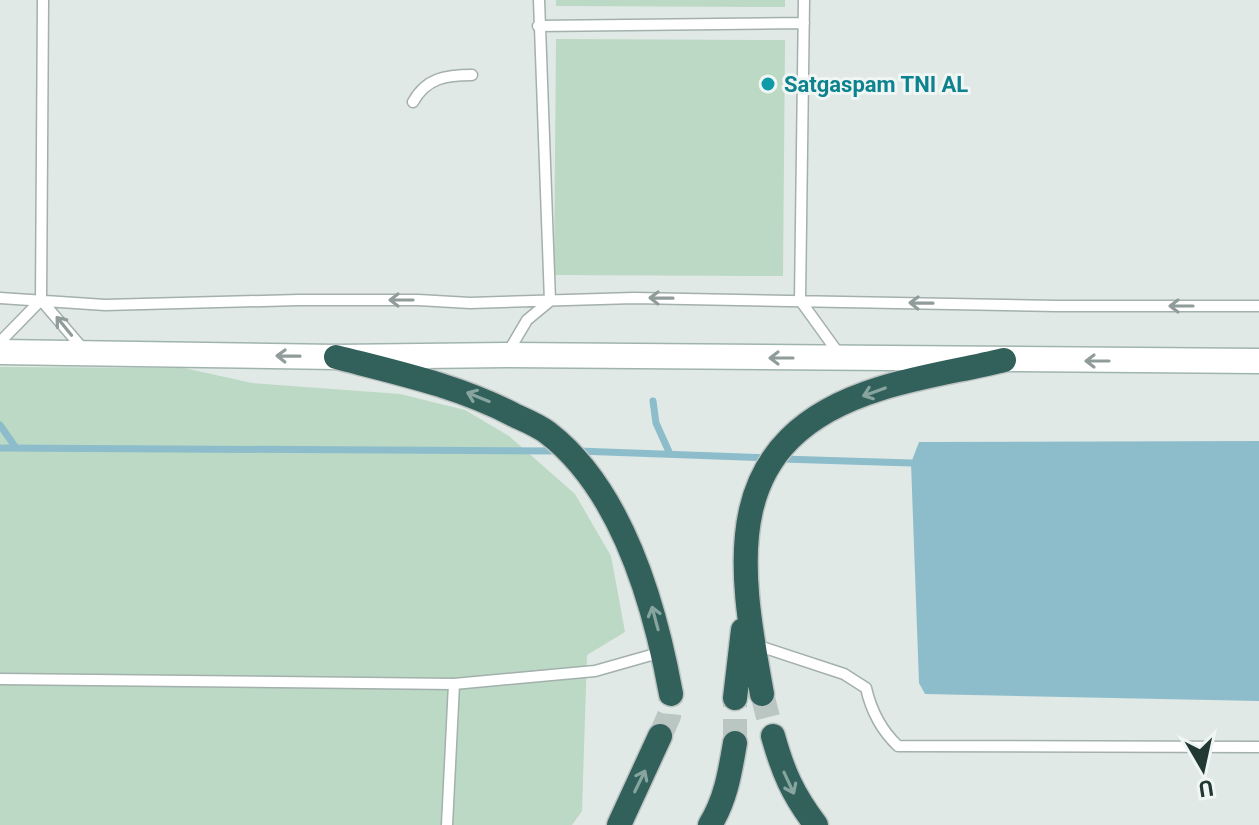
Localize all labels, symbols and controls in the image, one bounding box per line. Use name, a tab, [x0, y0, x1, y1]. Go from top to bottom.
place label: Satgaspam TNI AL	[784, 72, 968, 97]
marker: Satgaspam TNI AL	[759, 75, 777, 93]
one-way arrow	[648, 290, 675, 306]
one-way arrow	[388, 292, 415, 308]
one-way arrow	[908, 295, 935, 311]
one-way arrow	[1168, 298, 1195, 313]
one-way arrow	[56, 316, 73, 337]
one-way arrow	[275, 349, 302, 364]
one-way arrow	[768, 350, 795, 366]
one-way arrow	[1084, 353, 1111, 368]
one-way arrow	[862, 385, 887, 400]
one-way arrow	[466, 389, 491, 404]
one-way arrow	[647, 605, 662, 631]
north arrow	[1163, 729, 1243, 809]
one-way arrow	[633, 769, 648, 793]
one-way arrow	[782, 771, 797, 795]
text: U	[1197, 775, 1215, 802]

